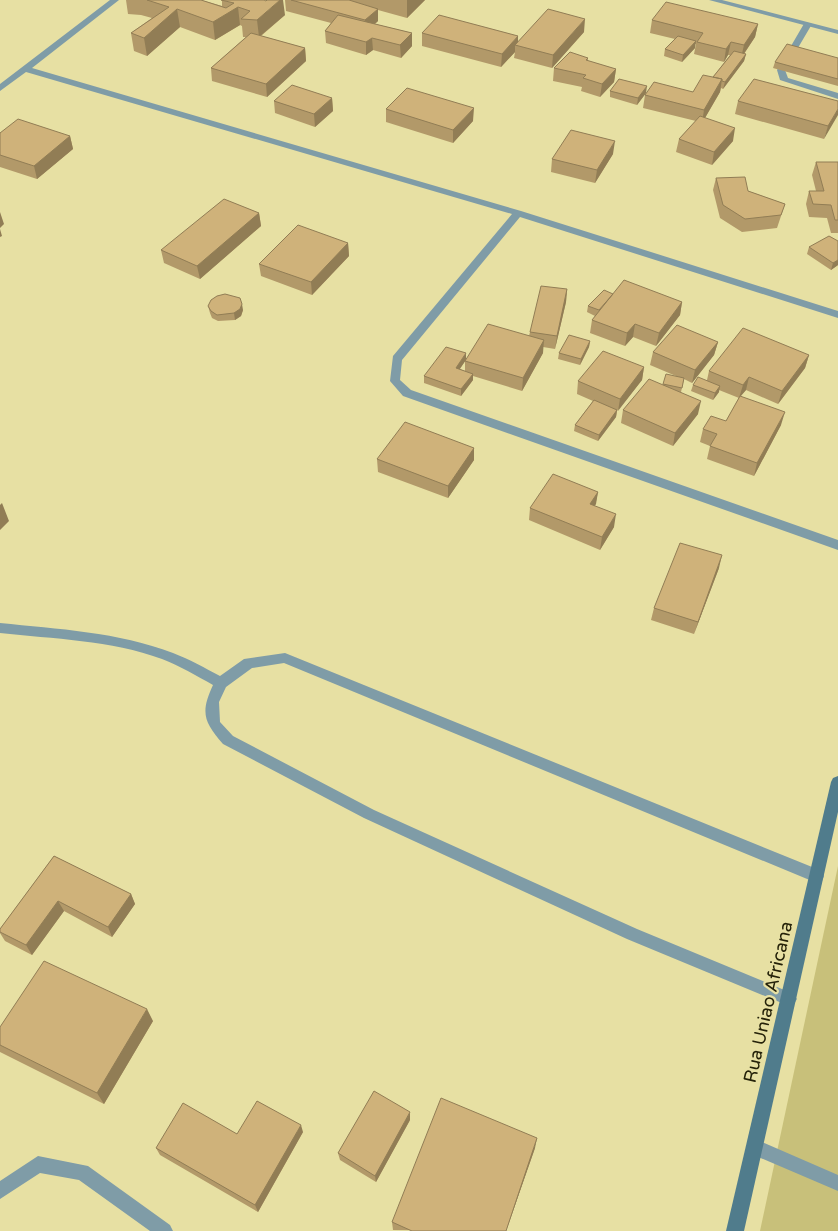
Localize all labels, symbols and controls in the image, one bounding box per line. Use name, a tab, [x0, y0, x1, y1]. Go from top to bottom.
street label: Rua Uniao Africana	[739, 919, 797, 1085]

